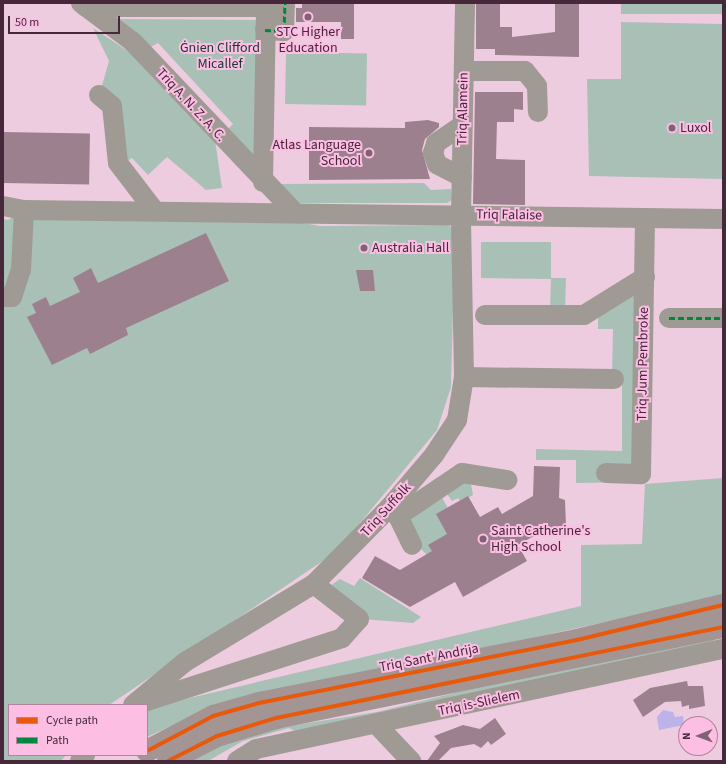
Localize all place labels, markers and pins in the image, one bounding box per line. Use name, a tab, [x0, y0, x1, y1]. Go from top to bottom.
marker: STC Higher Education	[303, 12, 313, 22]
place label: STC Higher Education	[276, 24, 340, 56]
place label: Luxol	[680, 120, 711, 136]
marker: Luxol	[667, 123, 677, 133]
place label: Atlas Language School	[273, 137, 361, 170]
marker: Atlas Language School	[364, 148, 374, 158]
place label: Australia Hall	[372, 240, 449, 256]
marker: Australia Hall	[359, 243, 369, 253]
place label: Saint Catherine's High School	[491, 523, 590, 556]
marker: Saint Catherine's High School	[478, 534, 488, 544]

